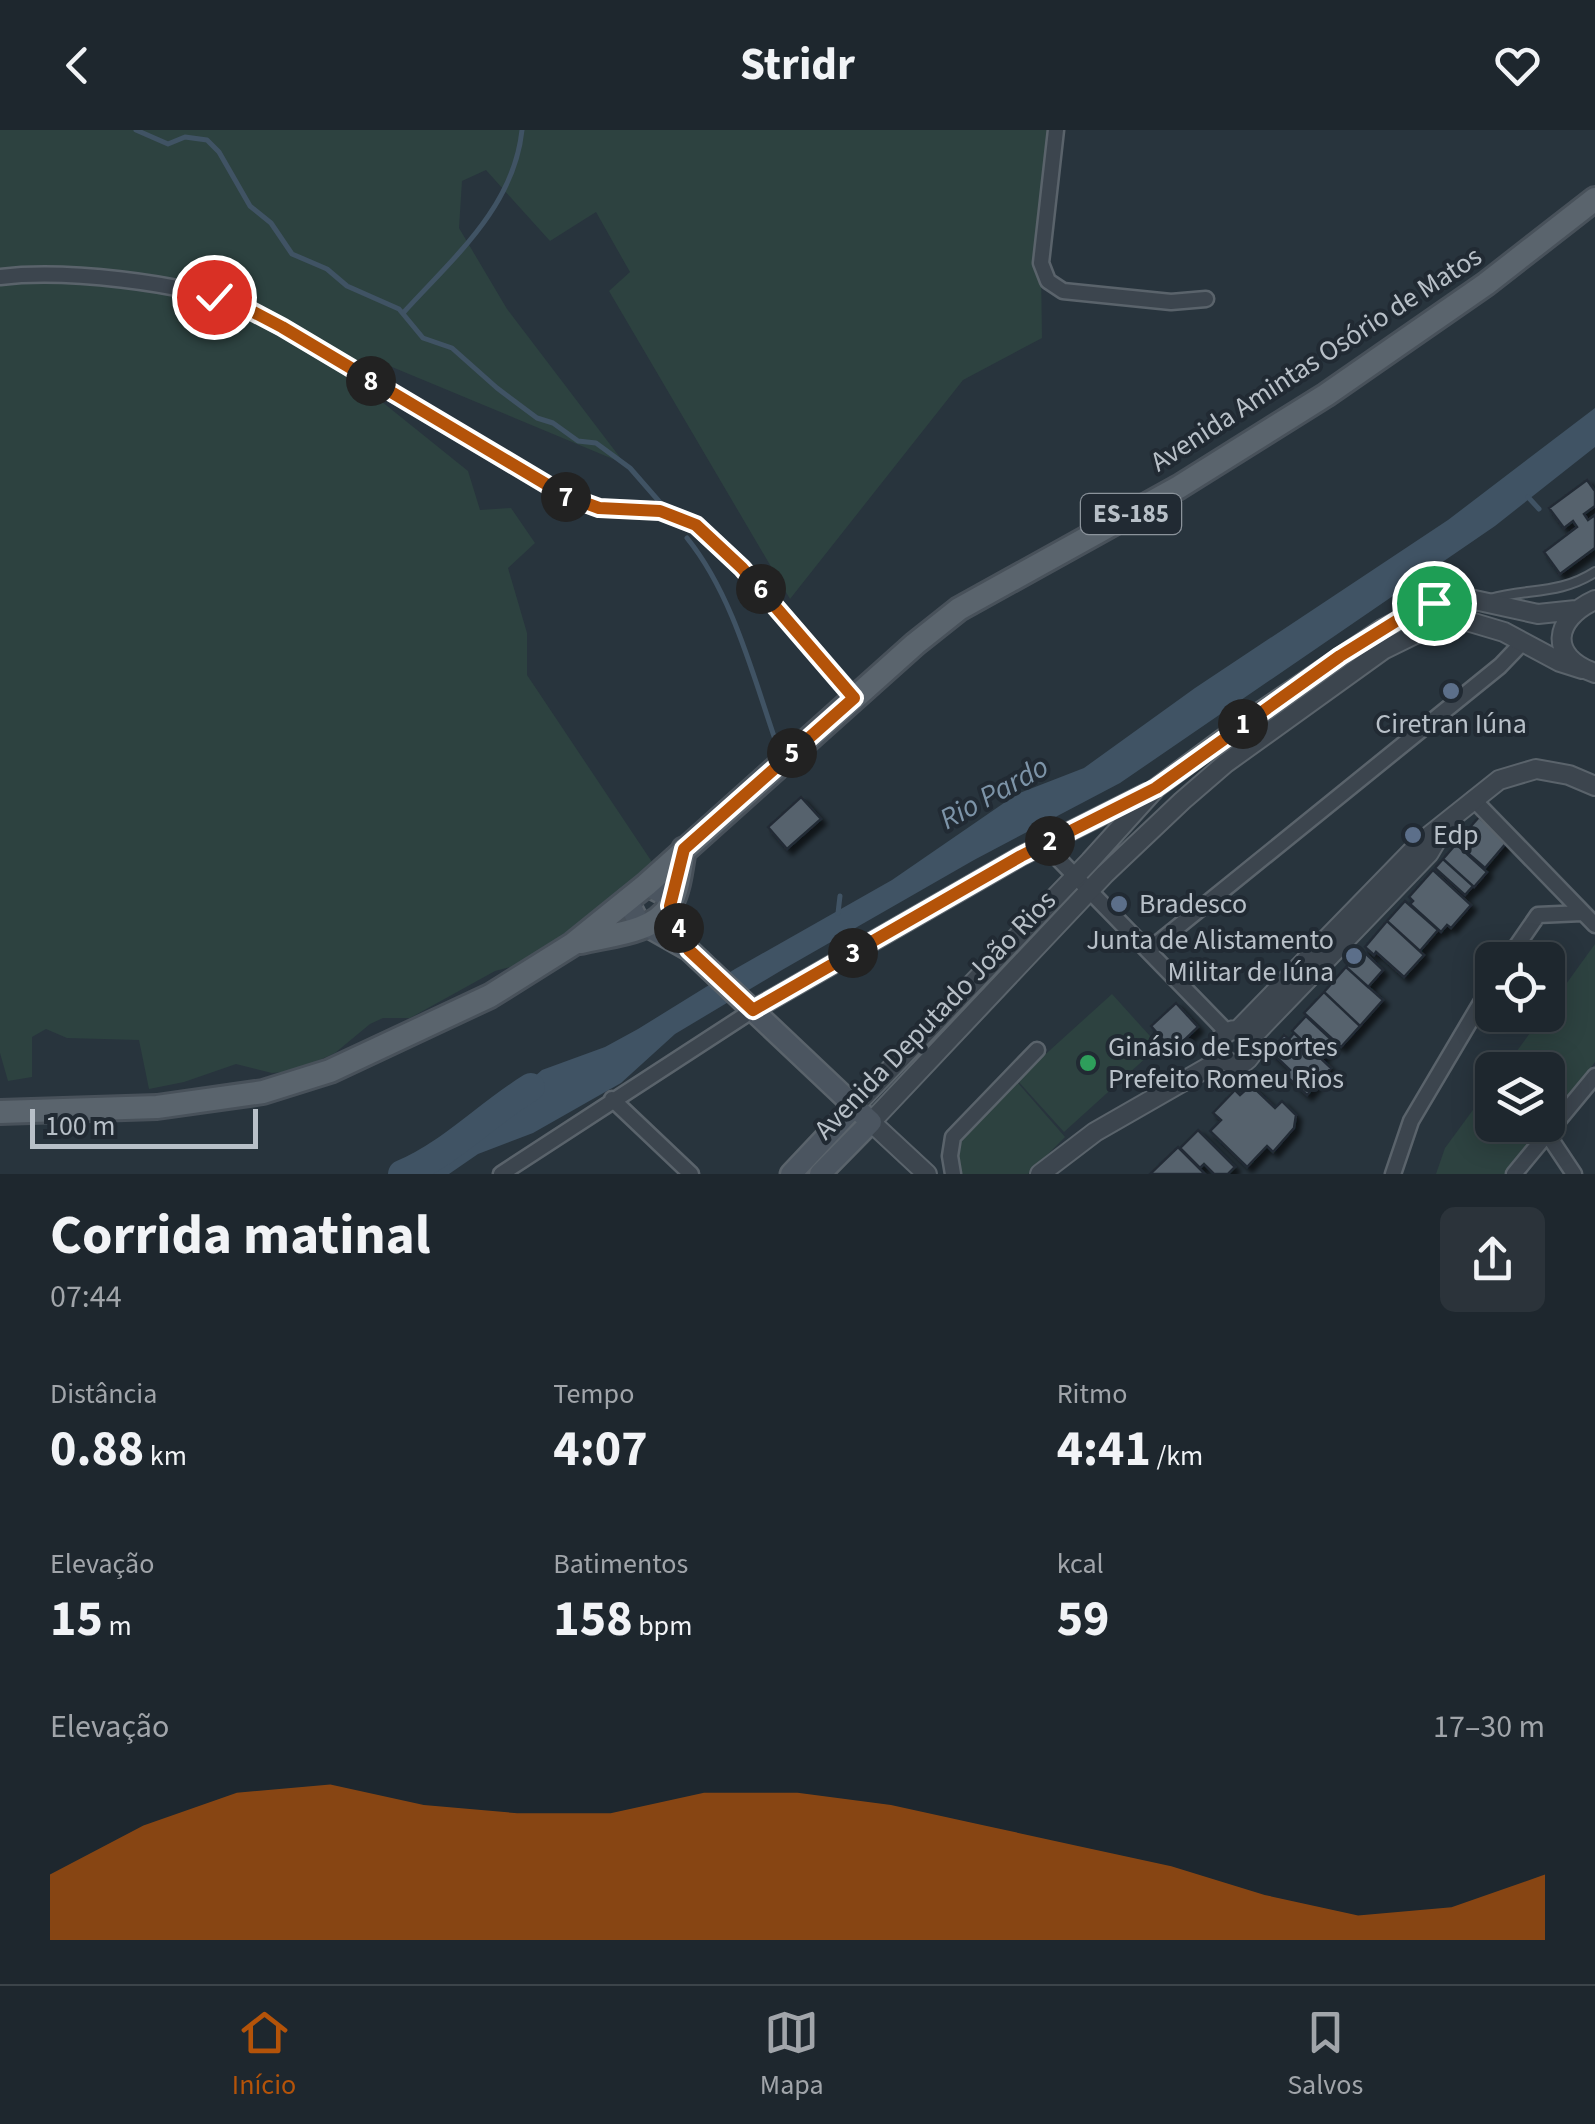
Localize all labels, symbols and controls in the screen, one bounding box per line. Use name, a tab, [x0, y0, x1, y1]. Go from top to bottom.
text: Stridr	[740, 33, 855, 97]
icon: back	[50, 38, 105, 93]
icon: heart	[1490, 38, 1545, 93]
street label: Avenida Amintas Osório de Matos	[1142, 237, 1490, 481]
pin	[172, 255, 257, 340]
icon: check	[187, 270, 242, 325]
pin: 8	[346, 356, 396, 406]
text: 8	[364, 361, 378, 401]
pin: 7	[541, 472, 591, 522]
text: 7	[559, 477, 573, 517]
road number: ES-185	[1081, 494, 1181, 534]
pin	[1392, 561, 1477, 646]
pin: 6	[736, 564, 786, 614]
text: 6	[754, 569, 768, 609]
icon: arrive	[1407, 576, 1462, 631]
marker: Ciretran Iúna	[1440, 680, 1462, 702]
pin: 1	[1218, 699, 1268, 749]
text: 1	[1236, 704, 1250, 744]
place label: Ciretran Iúna	[1375, 704, 1527, 744]
pin: 5	[767, 728, 817, 778]
text: 5	[785, 733, 799, 773]
water label: Rio Pardo	[932, 745, 1056, 841]
place label: Edp	[1433, 815, 1479, 855]
pin: 2	[1025, 816, 1075, 866]
text: 2	[1043, 821, 1057, 861]
marker: Edp	[1402, 824, 1424, 846]
street label: Avenida Deputado João Rios	[805, 881, 1065, 1149]
place label: Bradesco	[1139, 884, 1247, 924]
marker: Bradesco	[1108, 893, 1130, 915]
pin: 4	[654, 903, 704, 953]
text: 4	[672, 908, 686, 948]
place label: Junta de Alistamento Militar de Iúna	[1086, 920, 1334, 992]
pin: 3	[828, 928, 878, 978]
text: 3	[846, 933, 860, 973]
map controls	[1475, 942, 1565, 1142]
button: locate	[1475, 942, 1565, 1032]
marker: Junta de Alistamento Militar de Iúna	[1343, 945, 1365, 967]
place label: Ginásio de Esportes Prefeito Romeu Rios	[1108, 1027, 1344, 1099]
marker: Ginásio de Esportes Prefeito Romeu Rios	[1077, 1052, 1099, 1074]
button: layers	[1475, 1052, 1565, 1142]
scale bar	[30, 1104, 258, 1148]
text: 100 m	[45, 1106, 116, 1146]
text: Corrida matinal	[50, 1197, 431, 1275]
button: share	[1440, 1207, 1545, 1312]
text: 07:44	[50, 1274, 122, 1320]
text: Distância	[50, 1374, 157, 1414]
text: Tempo	[553, 1374, 634, 1414]
text: Ritmo	[1057, 1374, 1127, 1414]
text: 0.88	[50, 1414, 144, 1485]
text: 4:07	[553, 1414, 648, 1485]
text: 4:41	[1057, 1414, 1151, 1485]
text: km	[144, 1436, 187, 1476]
text: /km	[1151, 1436, 1203, 1476]
text: Elevação	[50, 1544, 154, 1584]
text: Batimentos	[553, 1544, 688, 1584]
text: kcal	[1057, 1544, 1104, 1584]
text: 15	[50, 1584, 103, 1655]
text: 158	[553, 1584, 633, 1655]
text: 59	[1057, 1584, 1109, 1655]
text: m	[103, 1606, 132, 1646]
text: bpm	[633, 1606, 692, 1646]
text: Elevação	[50, 1704, 169, 1750]
text: 17–30 m	[1433, 1704, 1545, 1750]
tab: Início	[232, 2005, 296, 2105]
tab: Mapa	[760, 2005, 824, 2105]
tab: Salvos	[1287, 2005, 1363, 2105]

